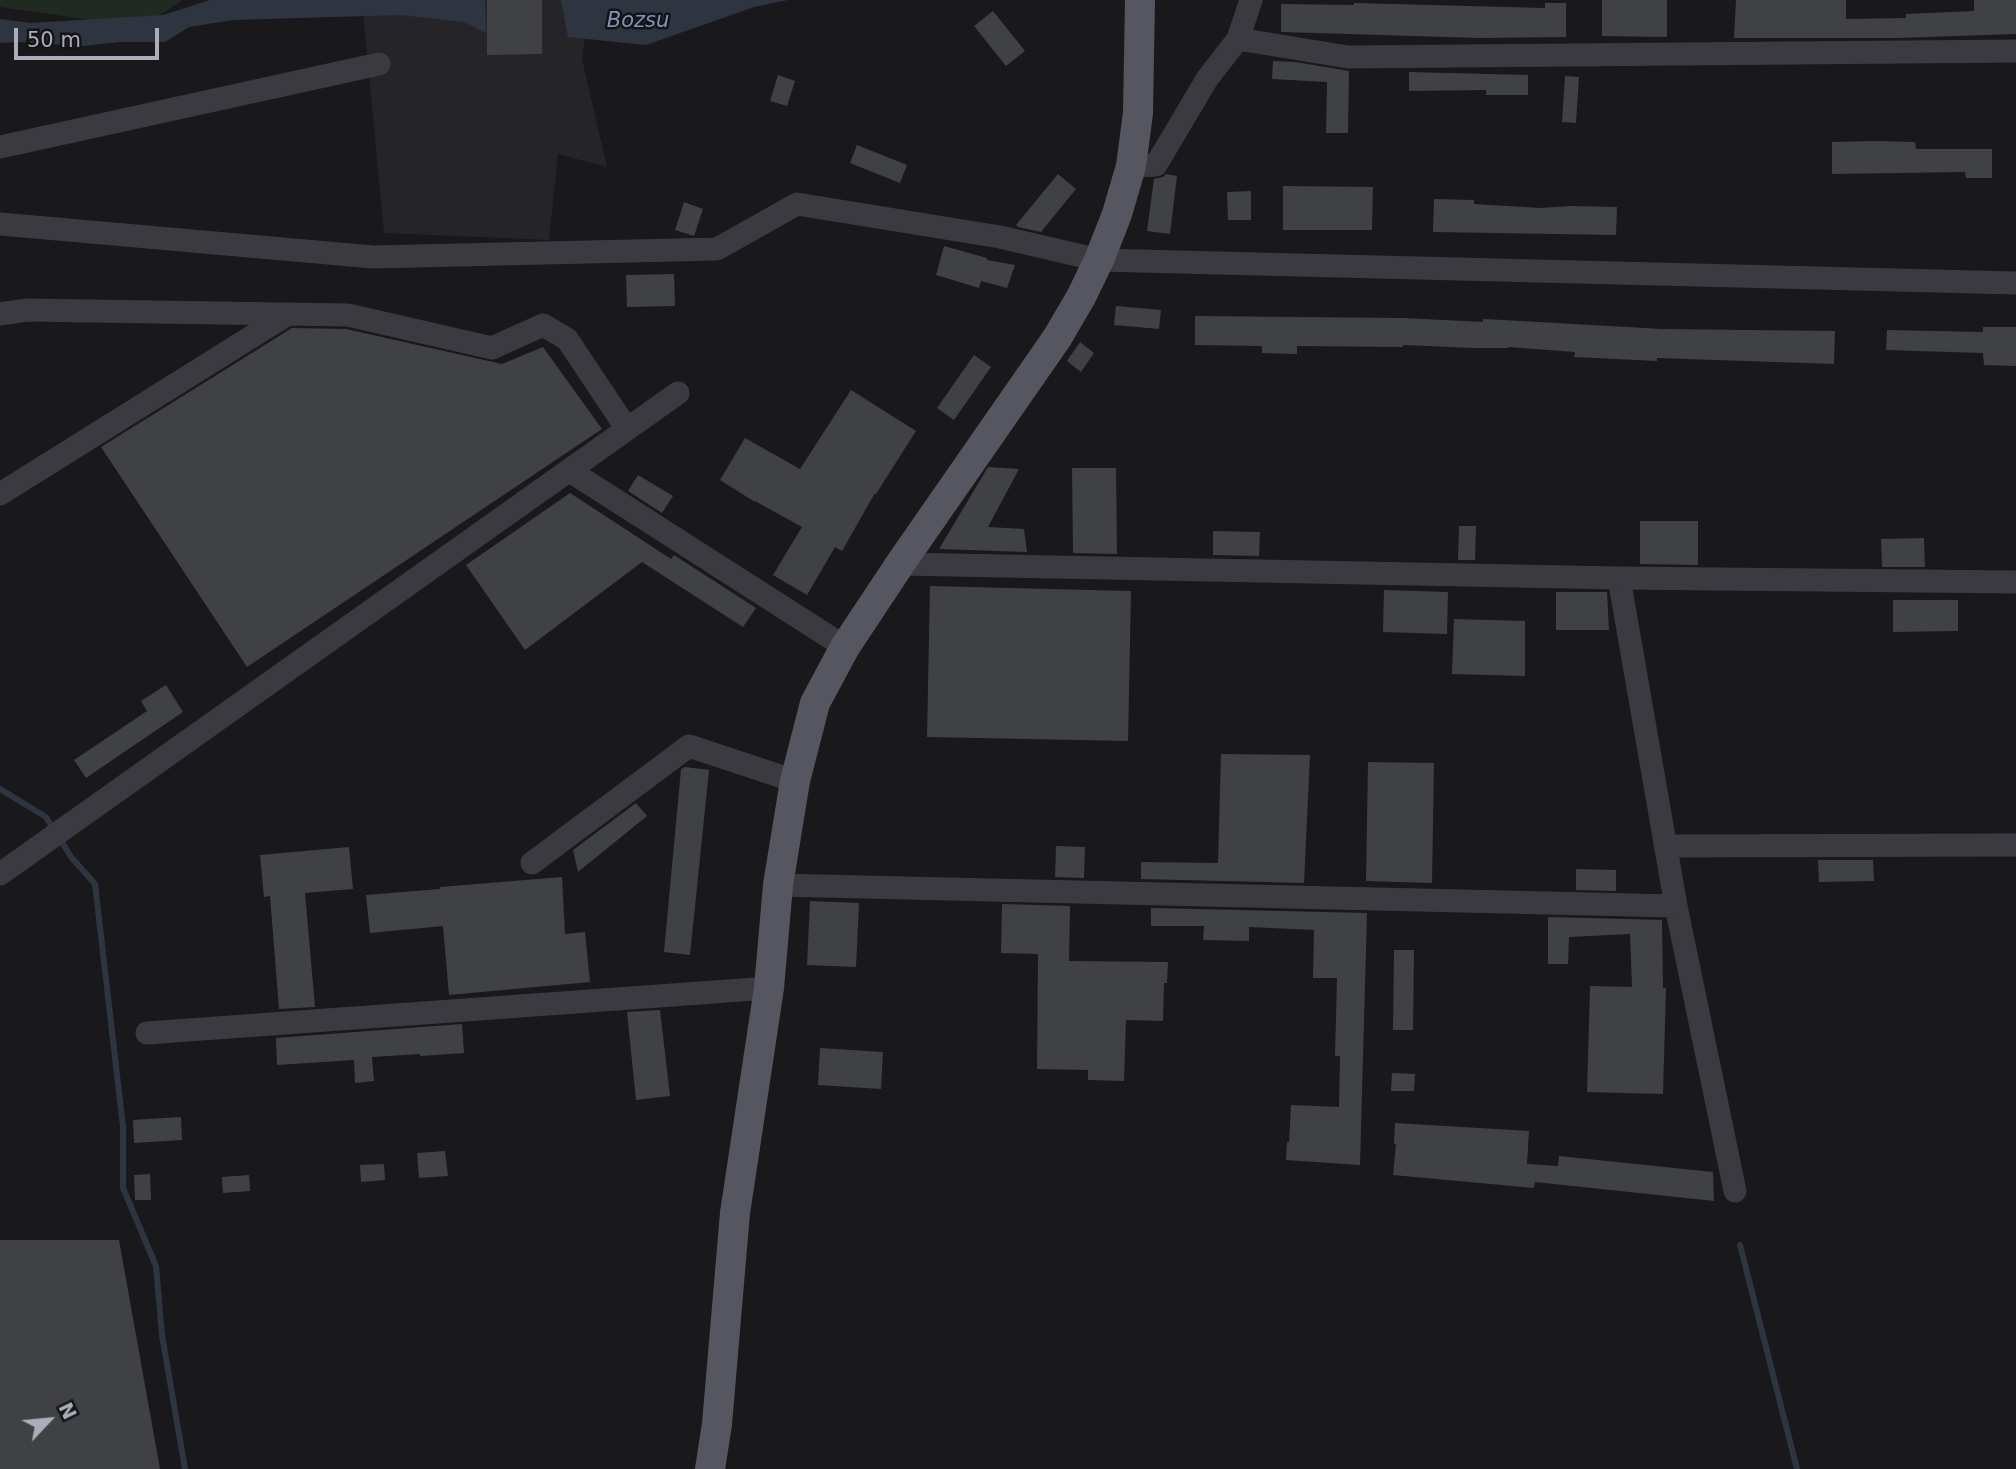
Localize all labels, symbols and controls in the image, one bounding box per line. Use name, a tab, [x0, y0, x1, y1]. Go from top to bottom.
water label: Bozsu	[607, 9, 669, 35]
scale bar	[18, 14, 163, 58]
text: 50 m	[27, 28, 81, 52]
north arrow	[14, 1385, 84, 1455]
text: N	[55, 1399, 81, 1423]

